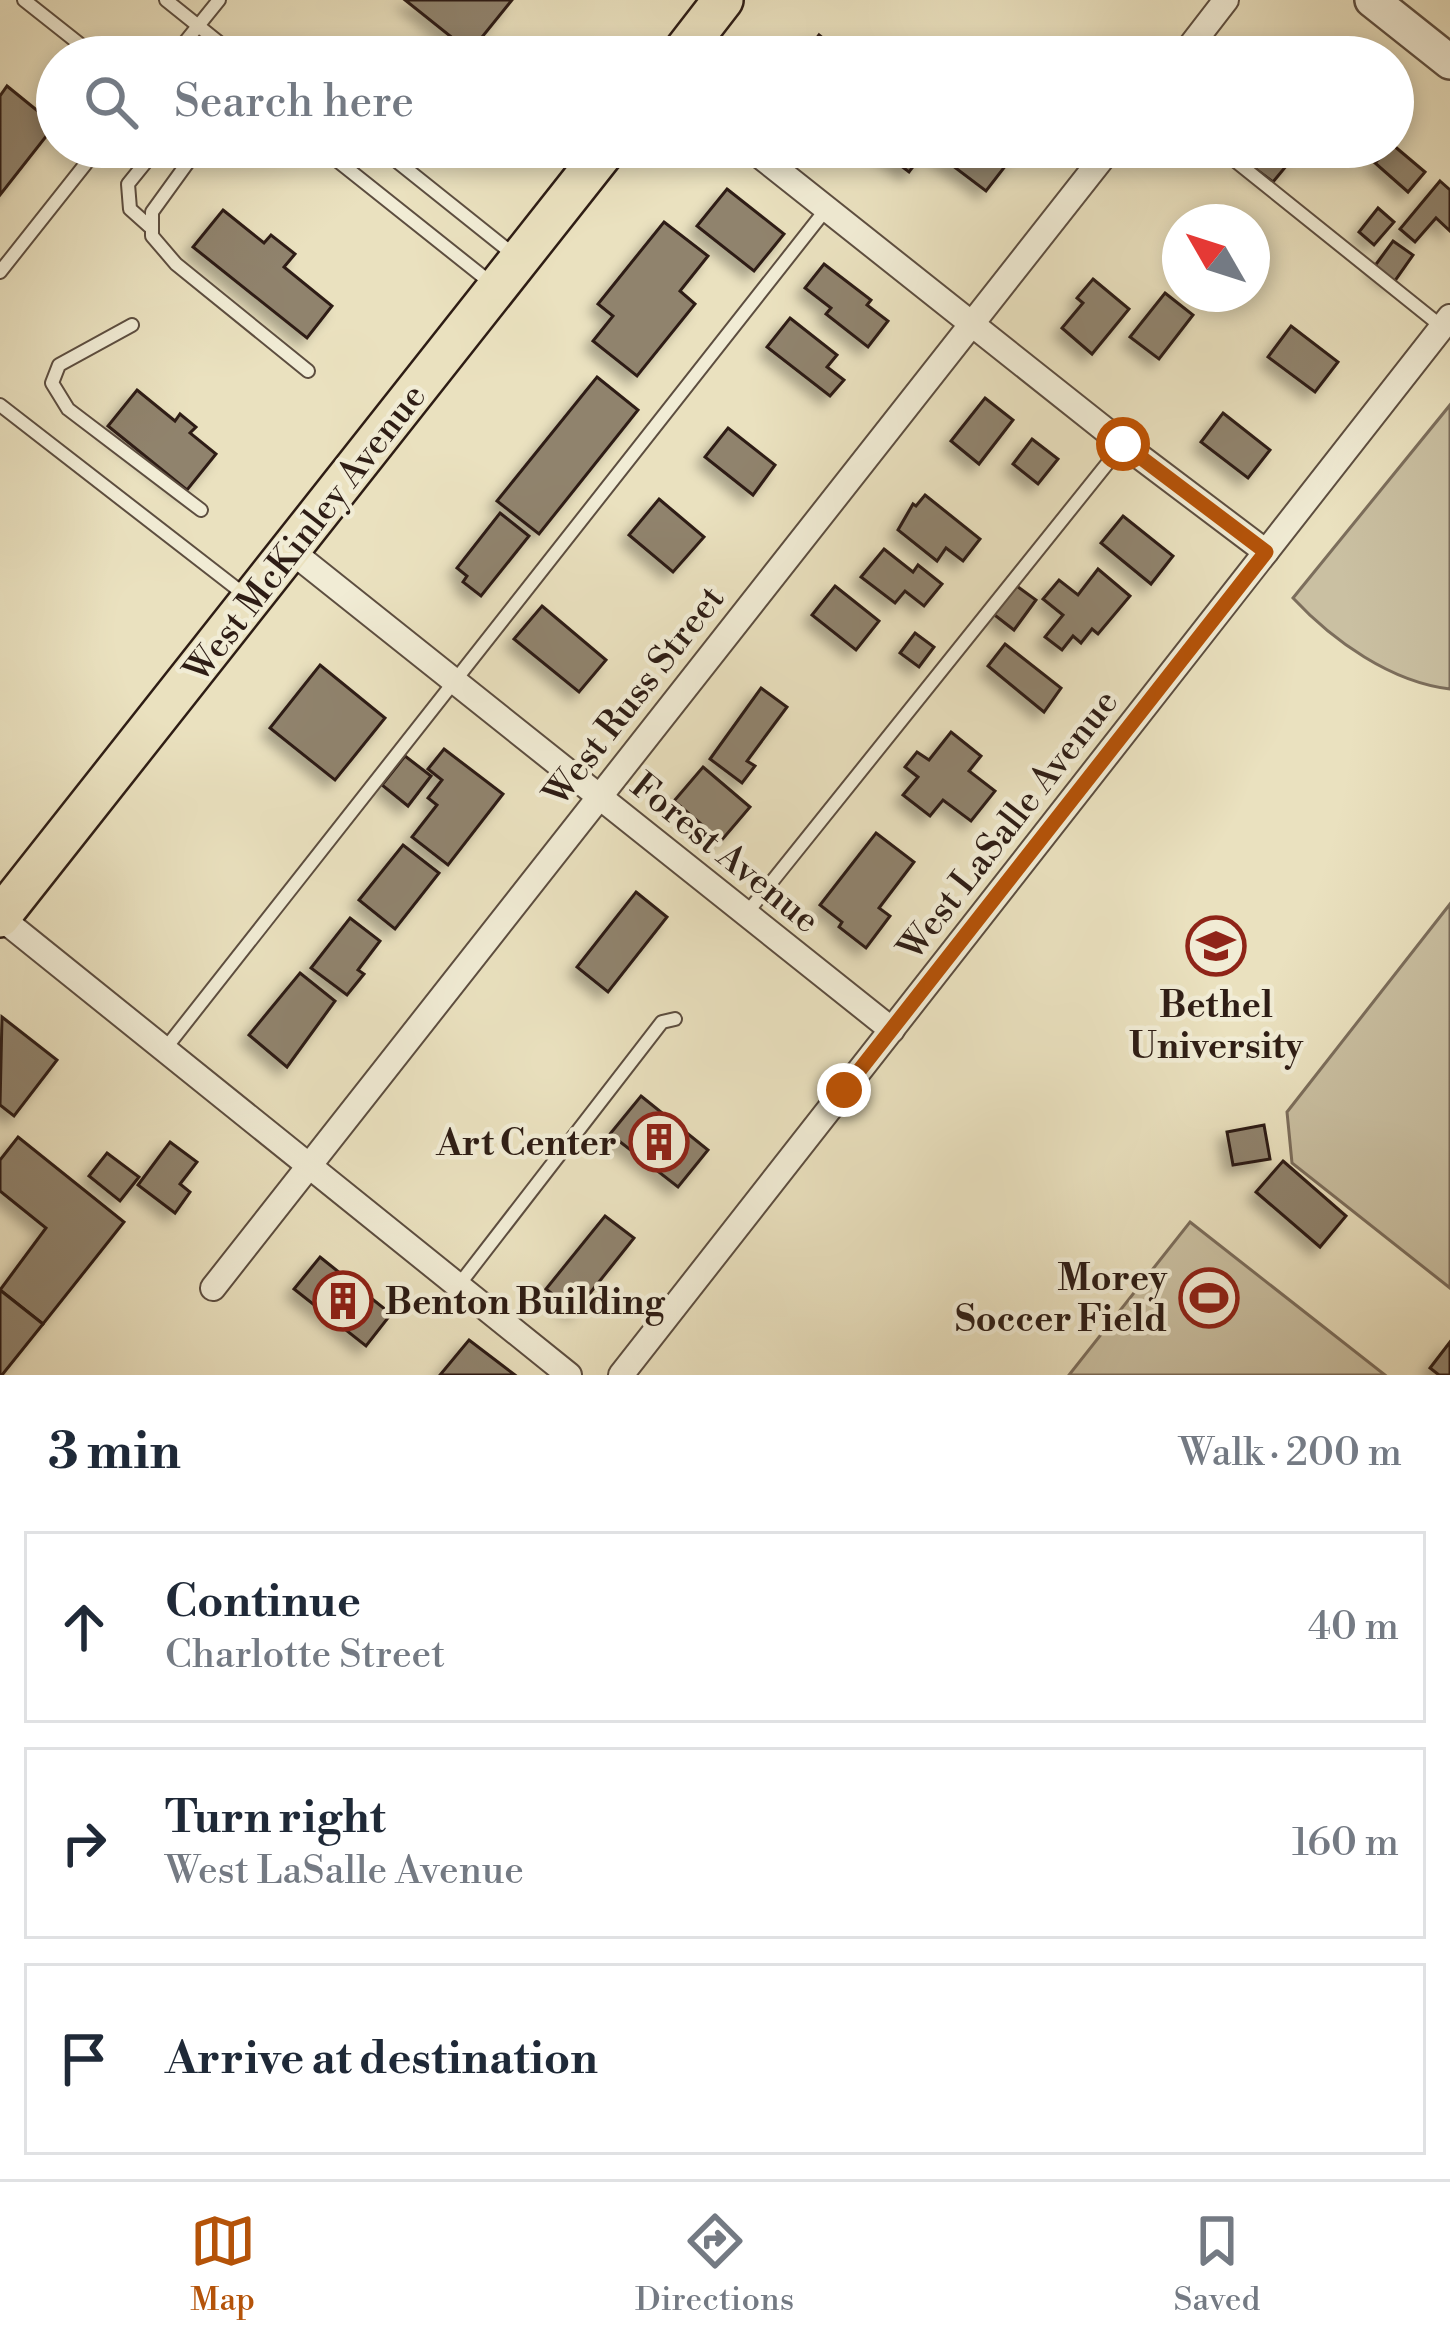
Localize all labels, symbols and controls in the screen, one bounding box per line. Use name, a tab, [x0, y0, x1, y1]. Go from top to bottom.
search box	[36, 36, 1414, 168]
icon: search	[78, 69, 144, 135]
text: Search here	[174, 74, 414, 131]
north arrow	[1162, 204, 1270, 312]
street label: West McKinley Avenue	[175, 375, 437, 693]
route start	[1096, 417, 1150, 471]
street label: West Russ Street	[534, 577, 735, 816]
street label: West LaSalle Avenue	[889, 681, 1129, 971]
street label: Forest Avenue	[621, 764, 828, 944]
school or university icon: Bethel University	[1185, 915, 1247, 977]
place label: Bethel University	[1129, 984, 1304, 1070]
route end	[817, 1063, 871, 1117]
building icon: Art Center	[628, 1111, 690, 1173]
place label: Art Center	[435, 1122, 617, 1167]
place label: Morey Soccer Field	[955, 1257, 1168, 1343]
sports icon: Morey Soccer Field	[1178, 1267, 1240, 1329]
building icon: Benton Building	[312, 1270, 374, 1332]
place label: Benton Building	[385, 1281, 666, 1326]
text: 3 min	[48, 1421, 181, 1485]
text: Walk · 200 m	[1179, 1429, 1402, 1478]
text: Continue	[165, 1574, 361, 1631]
icon: ahead	[51, 1594, 117, 1660]
text: 40 m	[1308, 1603, 1399, 1652]
text: Charlotte Street	[165, 1631, 445, 1680]
text: Turn right	[165, 1790, 386, 1847]
icon: right	[51, 1810, 117, 1876]
text: 160 m	[1292, 1819, 1399, 1868]
text: West LaSalle Avenue	[165, 1847, 524, 1896]
icon: arrive	[51, 2026, 117, 2092]
text: Arrive at destination	[165, 2031, 598, 2088]
tab: Map	[190, 2208, 256, 2321]
tab: Directions	[635, 2208, 794, 2321]
tab: Saved	[1174, 2208, 1260, 2321]

